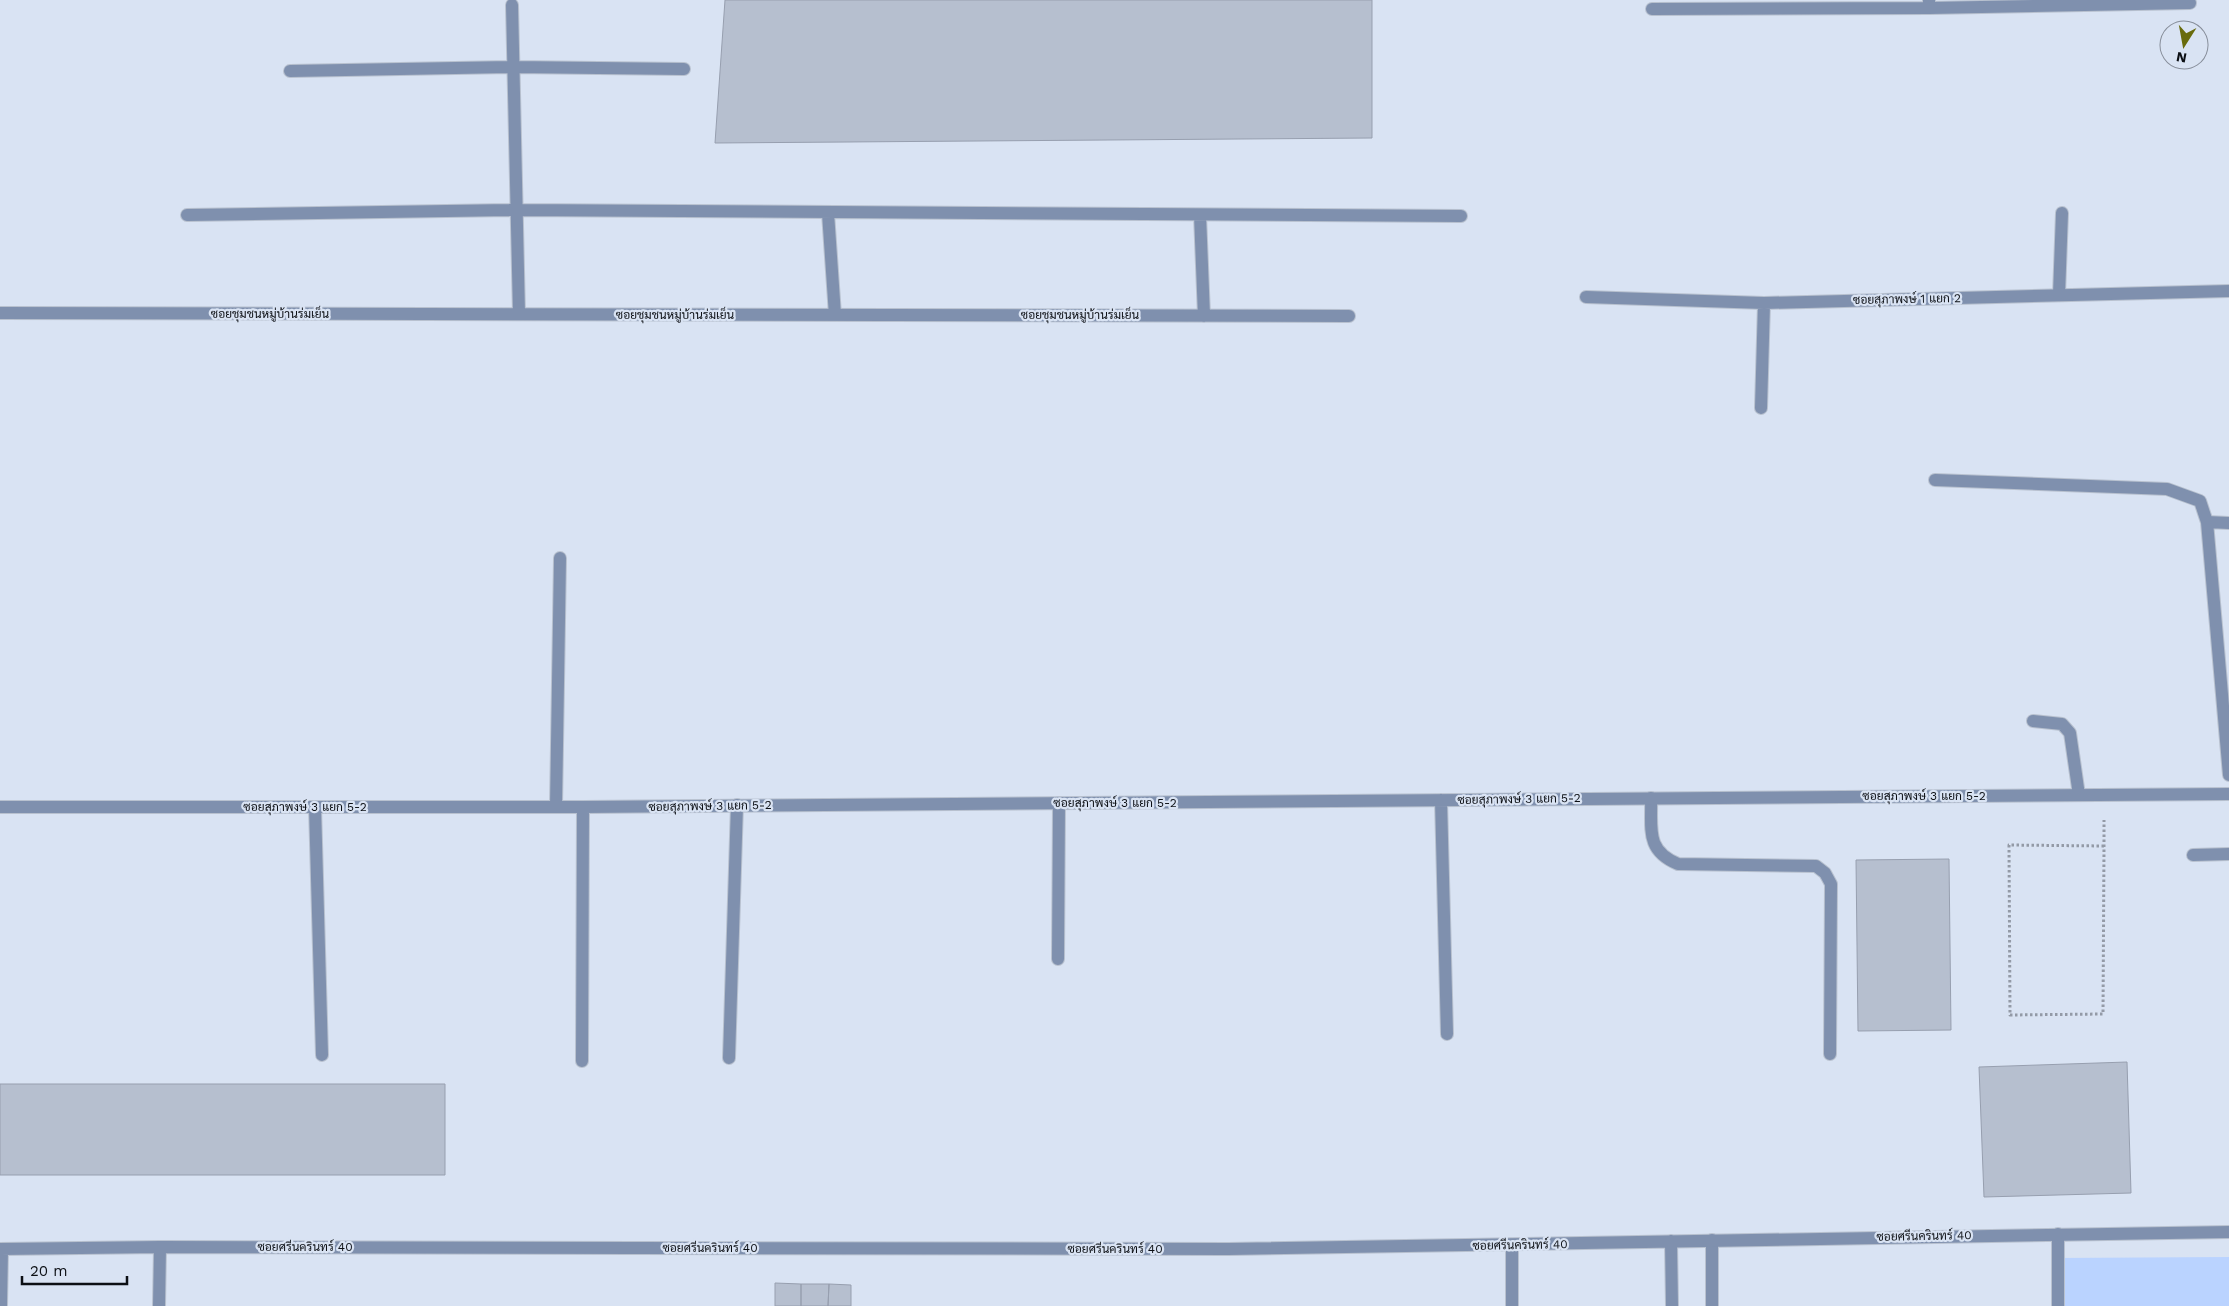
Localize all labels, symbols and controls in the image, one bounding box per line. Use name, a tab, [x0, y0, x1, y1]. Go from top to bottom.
north arrow	[2159, 20, 2209, 70]
text: N	[2175, 49, 2188, 67]
street label: ซอยสุภาพงษ์ 1 แยก 2	[1853, 290, 1961, 309]
street label: ซอยชุมชนหมู่บ้านร่มเย็น	[211, 305, 330, 323]
street label: ซอยชุมชนหมู่บ้านร่มเย็น	[616, 306, 735, 324]
street label: ซอยชุมชนหมู่บ้านร่มเย็น	[1021, 306, 1140, 324]
street label: ซอยสุภาพงษ์ 3 แยก 5-2	[1862, 788, 1986, 805]
street label: ซอยสุภาพงษ์ 3 แยก 5-2	[1457, 790, 1581, 809]
street label: ซอยสุภาพงษ์ 3 แยก 5-2	[1053, 795, 1177, 812]
street label: ซอยสุภาพงษ์ 3 แยก 5-2	[648, 797, 772, 816]
street label: ซอยสุภาพงษ์ 3 แยก 5-2	[243, 799, 367, 816]
street label: ซอยศรีนครินทร์ 40	[1876, 1227, 1972, 1244]
street label: ซอยศรีนครินทร์ 40	[1472, 1236, 1568, 1253]
street label: ซอยศรีนครินทร์ 40	[257, 1239, 353, 1254]
street label: ซอยศรีนครินทร์ 40	[662, 1240, 758, 1255]
street label: ซอยศรีนครินทร์ 40	[1067, 1241, 1163, 1256]
scale bar	[22, 1254, 128, 1286]
text: 20 m	[30, 1262, 68, 1280]

